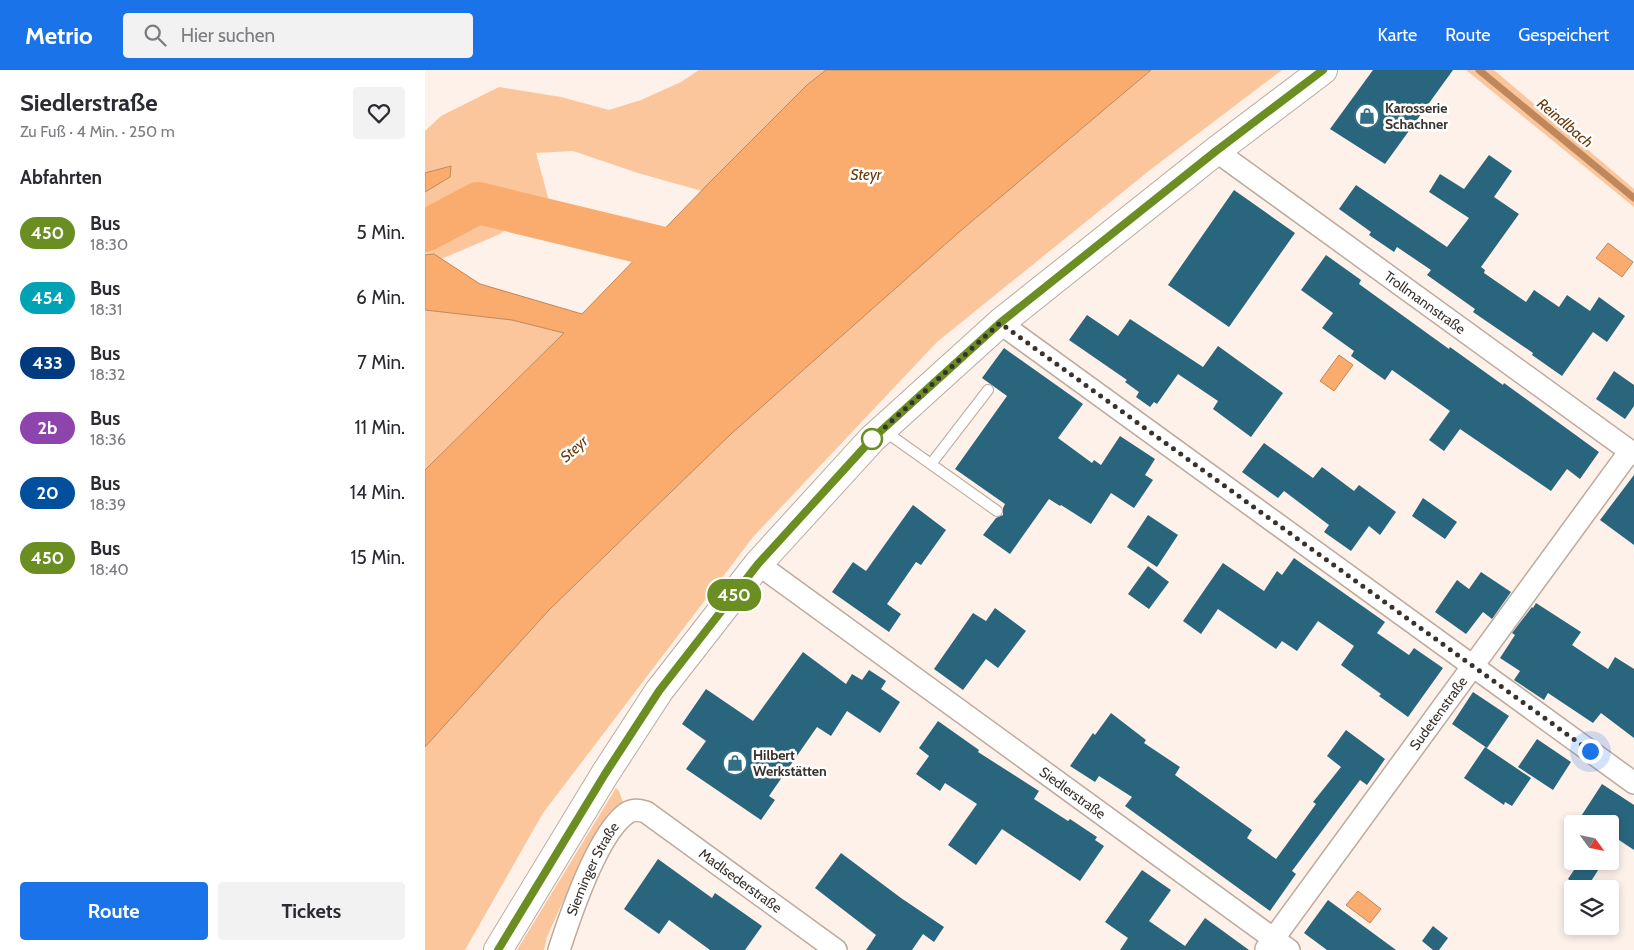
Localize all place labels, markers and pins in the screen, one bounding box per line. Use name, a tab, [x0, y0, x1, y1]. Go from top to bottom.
place label: Karosserie Schachner	[1385, 99, 1448, 133]
shop icon: Karosserie Schachner	[1354, 103, 1380, 129]
unlabelled marker	[861, 428, 883, 450]
place label: Hilbert Werkstätten	[753, 746, 827, 780]
shop icon: Hilbert Werkstätten	[722, 750, 748, 776]

